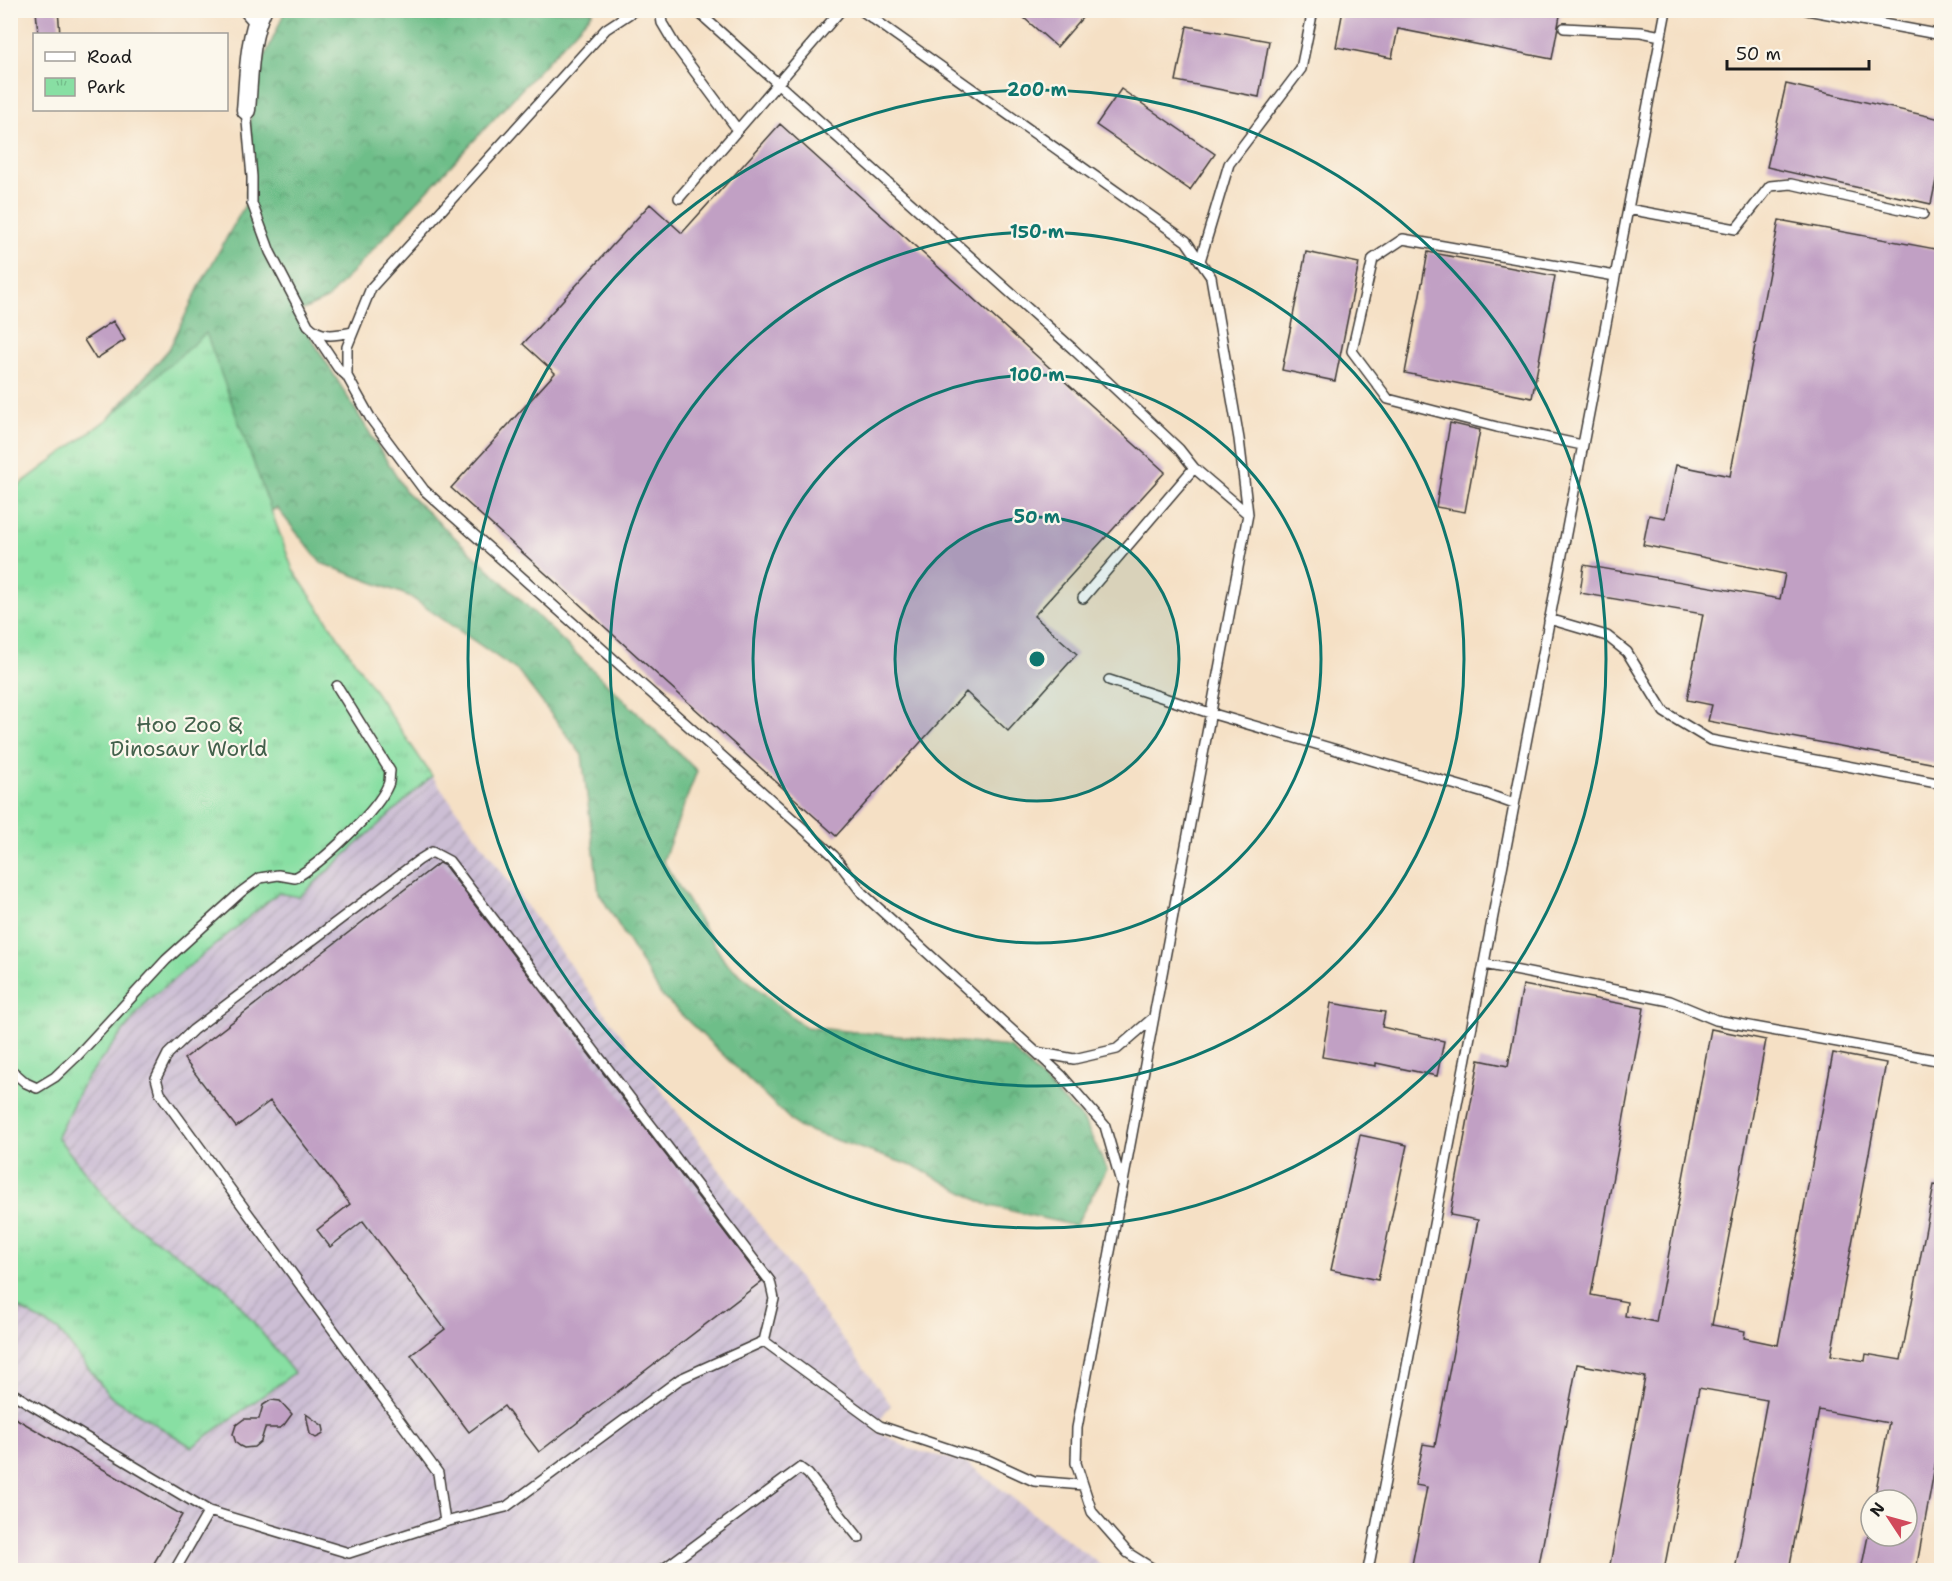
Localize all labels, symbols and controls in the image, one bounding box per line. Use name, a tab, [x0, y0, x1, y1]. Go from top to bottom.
legend	[33, 33, 228, 111]
scale bar	[1727, 33, 1870, 71]
text: 50 m	[1736, 42, 1781, 66]
text: Road	[87, 45, 132, 69]
text: Park	[87, 75, 126, 99]
text: 200 m	[1007, 78, 1068, 102]
text: 150 m	[1010, 220, 1065, 244]
text: 100 m	[1009, 363, 1065, 387]
text: 50 m	[1014, 505, 1061, 529]
centre of rings	[1027, 649, 1047, 669]
park label: Hoo Zoo & Dinosaur World	[110, 711, 268, 763]
north arrow	[1859, 1488, 1919, 1548]
text: N	[1865, 1498, 1889, 1521]

